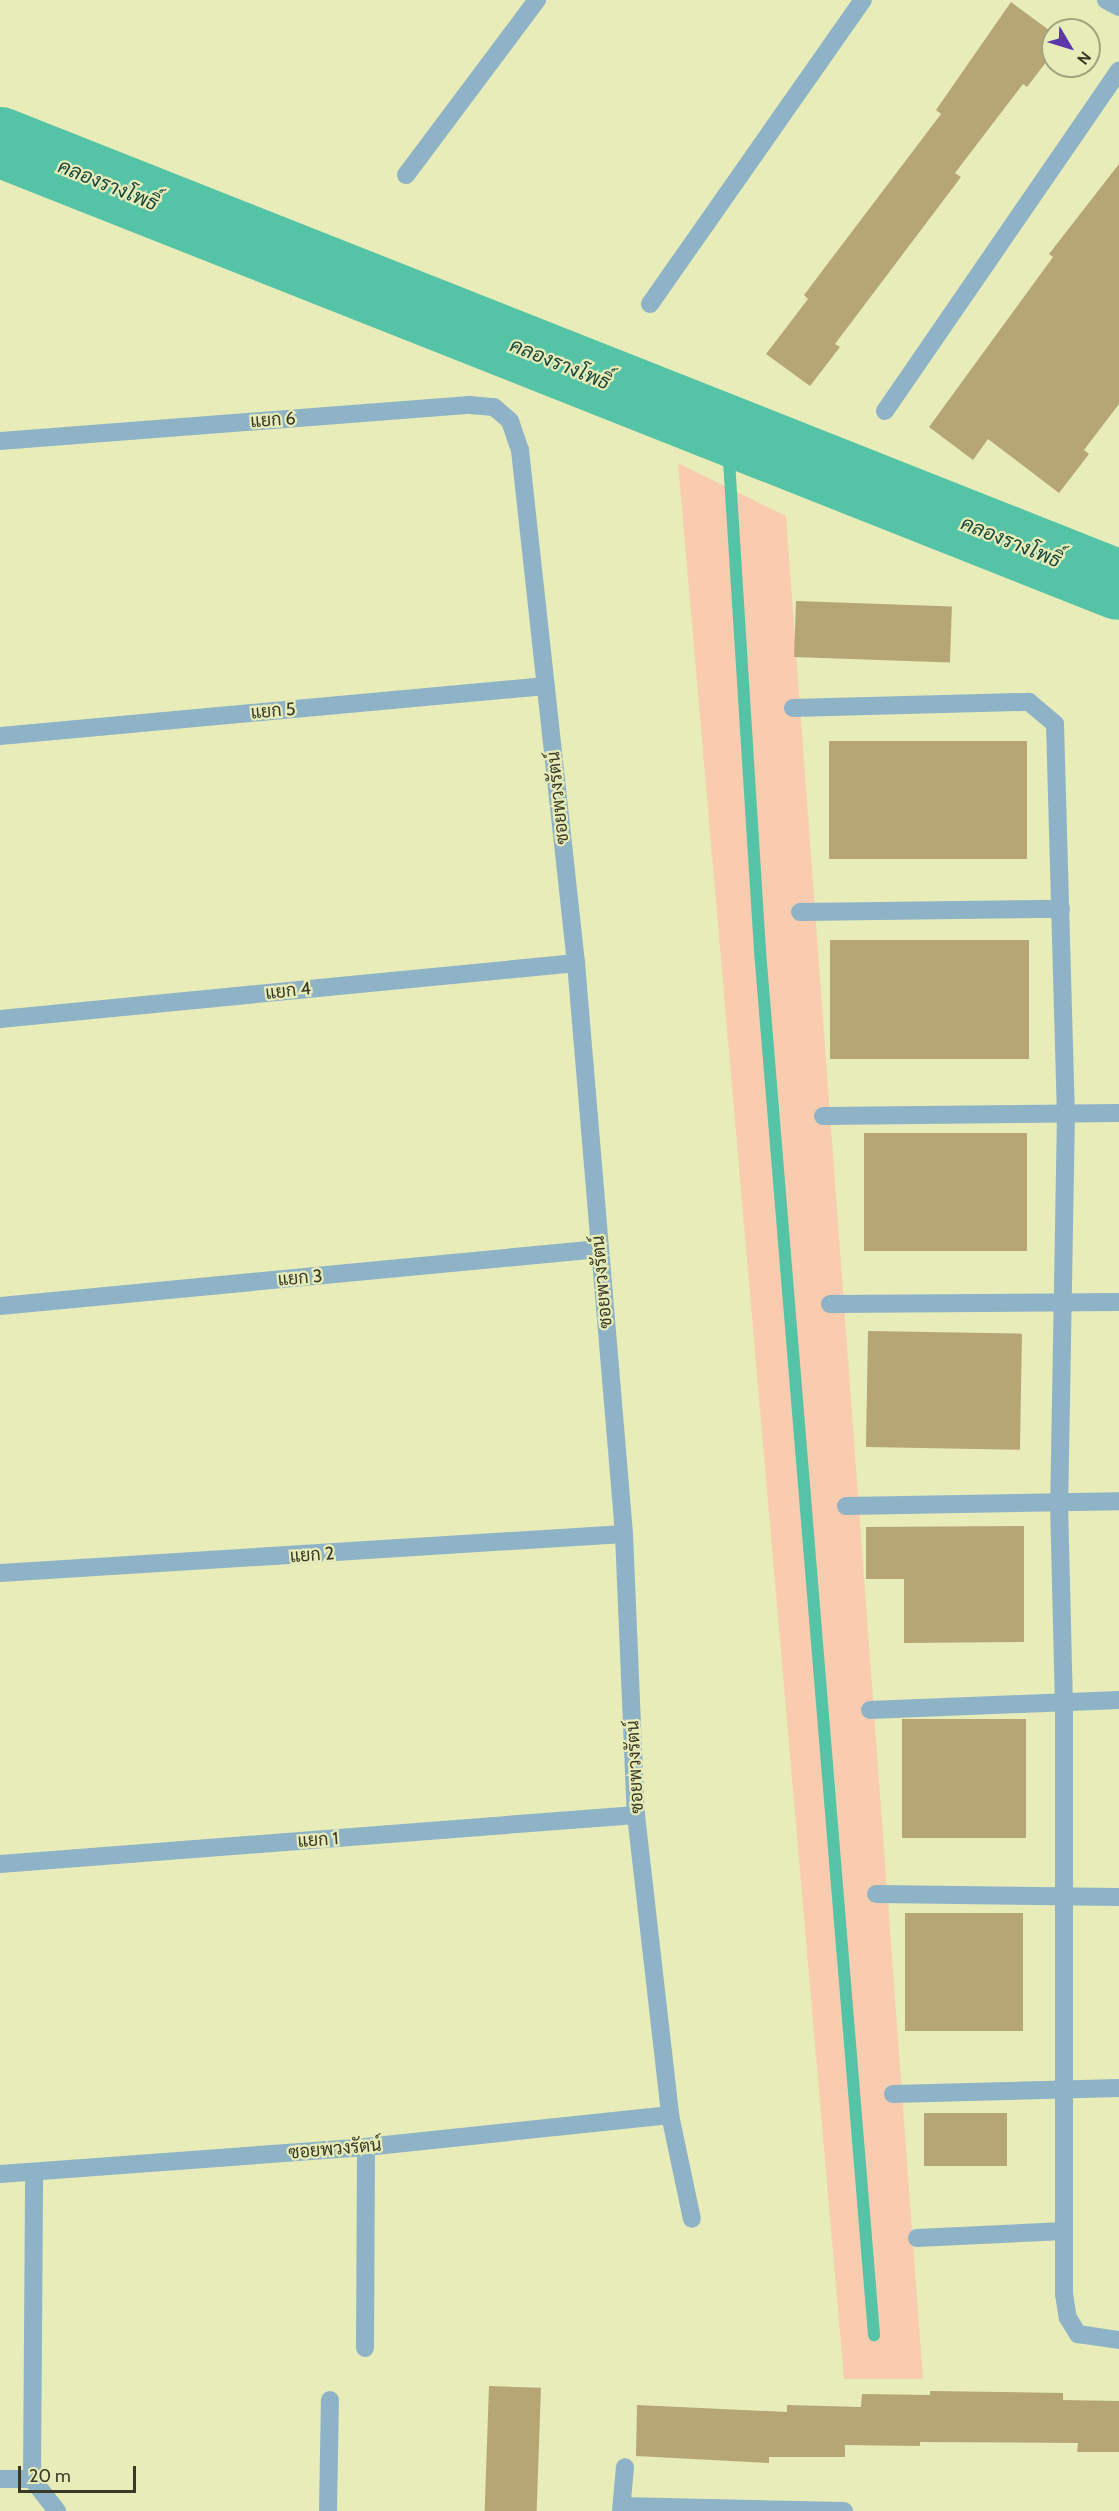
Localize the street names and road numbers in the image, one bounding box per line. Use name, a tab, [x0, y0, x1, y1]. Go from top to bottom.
street label: แยก 6	[250, 408, 296, 432]
street label: แยก 5	[250, 698, 296, 724]
street label: ซอยพวงรัตน์	[542, 750, 574, 846]
street label: แยก 4	[264, 978, 312, 1004]
street label: ซอยพวงรัตน์	[587, 1235, 617, 1329]
street label: แยก 3	[277, 1265, 323, 1291]
street label: แยก 2	[289, 1543, 335, 1567]
street label: ซอยพวงรัตน์	[622, 1720, 648, 1814]
street label: แยก 1	[297, 1828, 339, 1852]
street label: ซอยพวงรัตน์	[288, 2134, 382, 2164]

